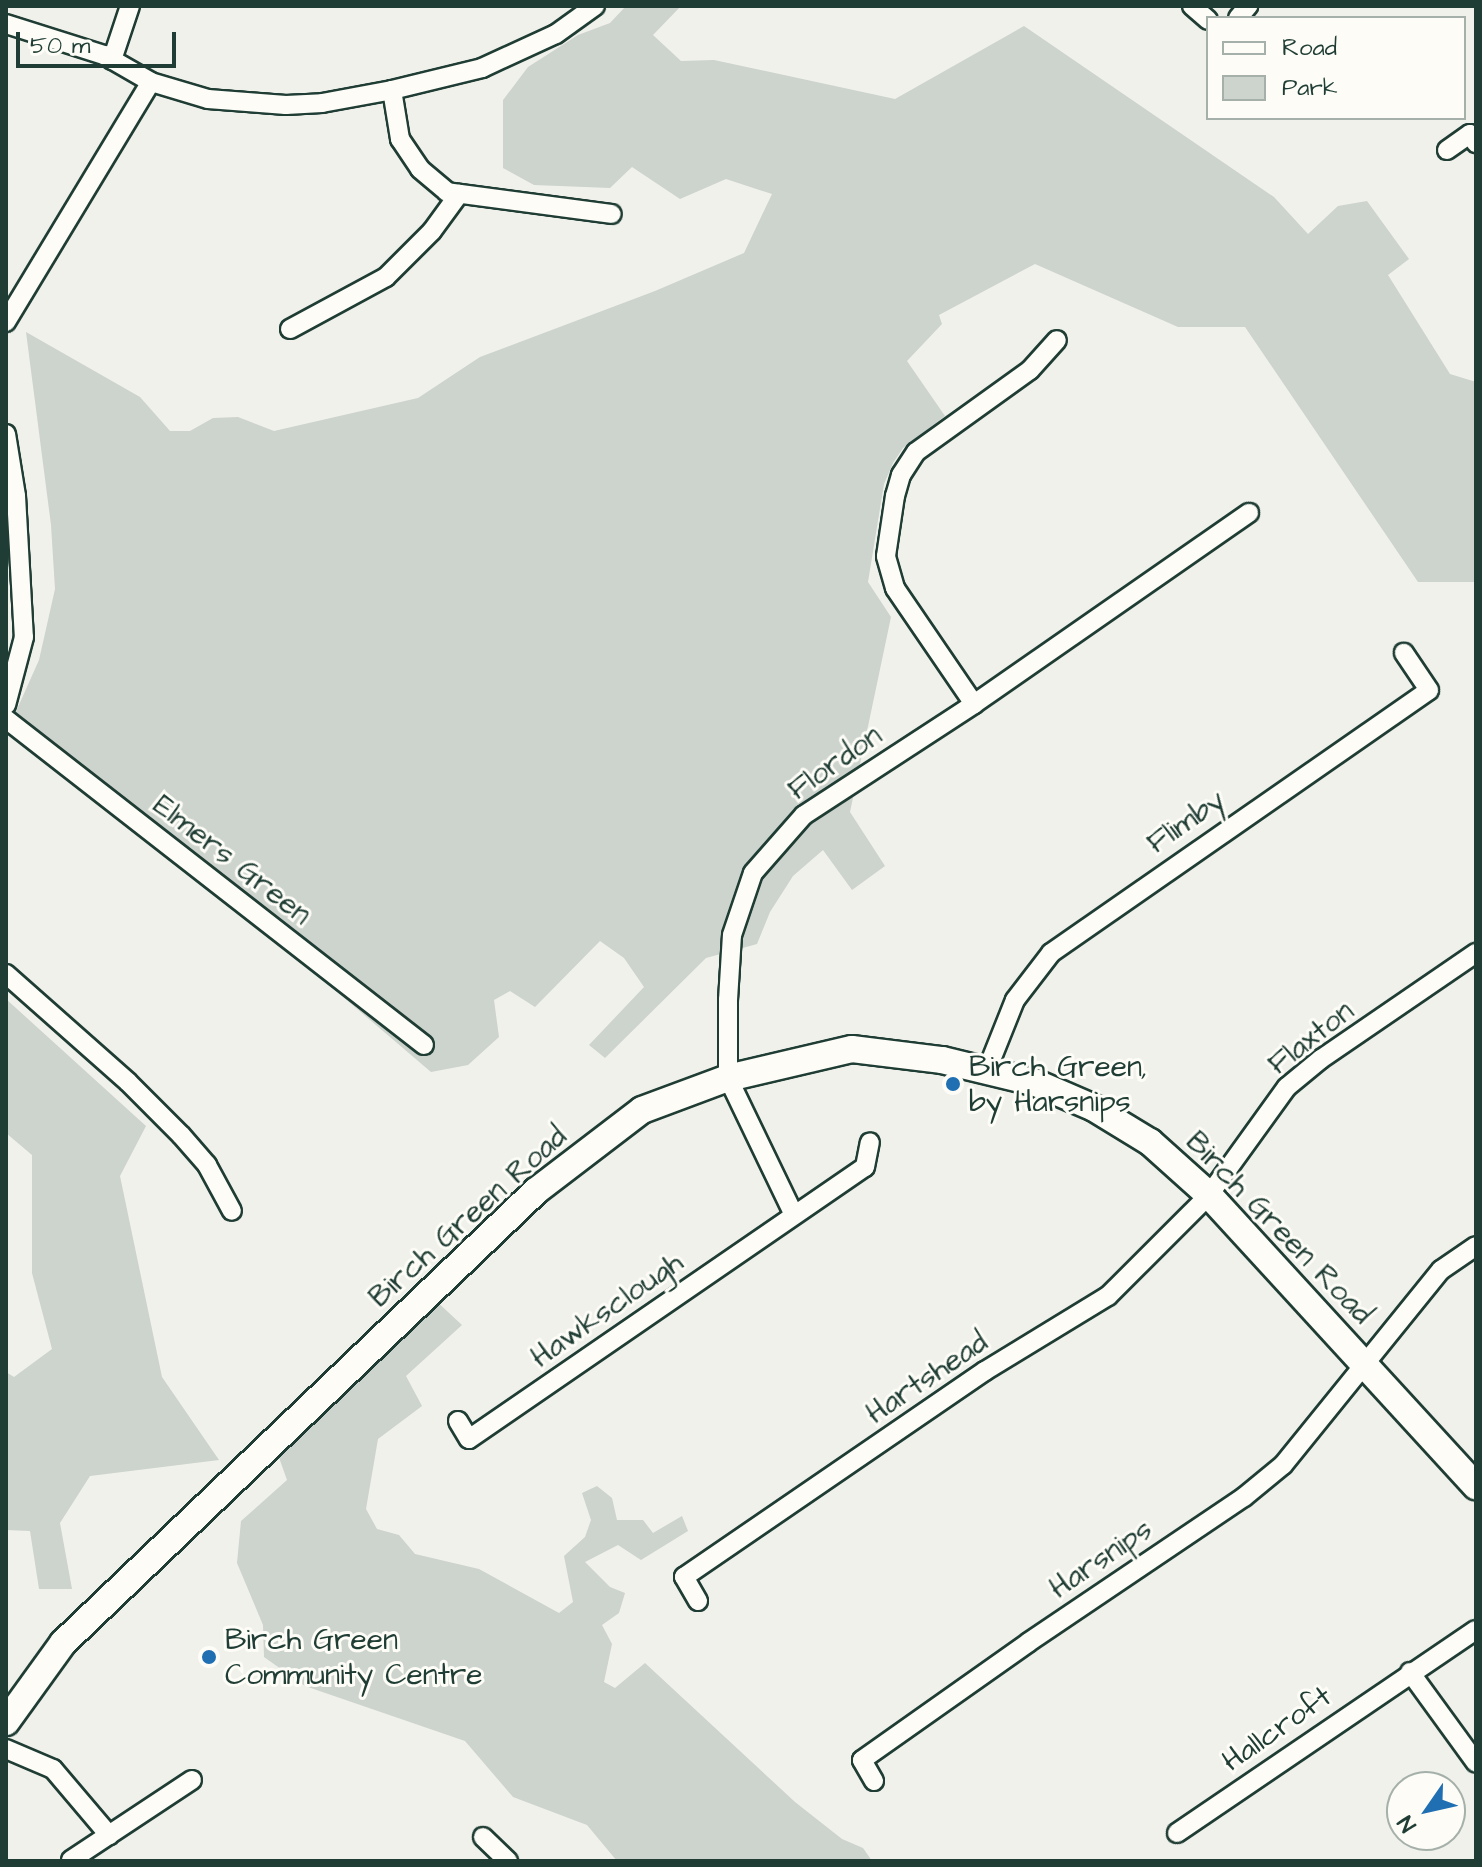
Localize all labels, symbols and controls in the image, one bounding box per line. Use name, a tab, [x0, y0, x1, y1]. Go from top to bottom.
scale bar	[20, 16, 180, 66]
legend	[1206, 16, 1466, 120]
text: 50 m	[30, 29, 90, 63]
text: Road	[1282, 31, 1337, 65]
text: Park	[1282, 71, 1338, 105]
street label: Flordon	[781, 718, 889, 808]
street label: Flimby	[1140, 782, 1232, 862]
street label: Elmers Green	[146, 787, 318, 933]
street label: Flaxton	[1261, 993, 1361, 1083]
place label: Birch Green, by Harsnips	[969, 1049, 1147, 1120]
marker: Birch Green, by Harsnips	[944, 1075, 962, 1093]
street label: Birch Green Road	[362, 1119, 574, 1315]
street label: Birch Green Road	[1178, 1124, 1380, 1332]
street label: Hawksclough	[524, 1244, 690, 1376]
street label: Hartshead	[859, 1324, 995, 1432]
street label: Harsnips	[1043, 1512, 1159, 1606]
place label: Birch Green Community Centre	[225, 1622, 483, 1692]
marker: Birch Green Community Centre	[200, 1648, 218, 1666]
street label: Hallcroft	[1215, 1678, 1339, 1780]
north arrow	[1386, 1771, 1466, 1851]
text: N	[1391, 1809, 1424, 1838]

